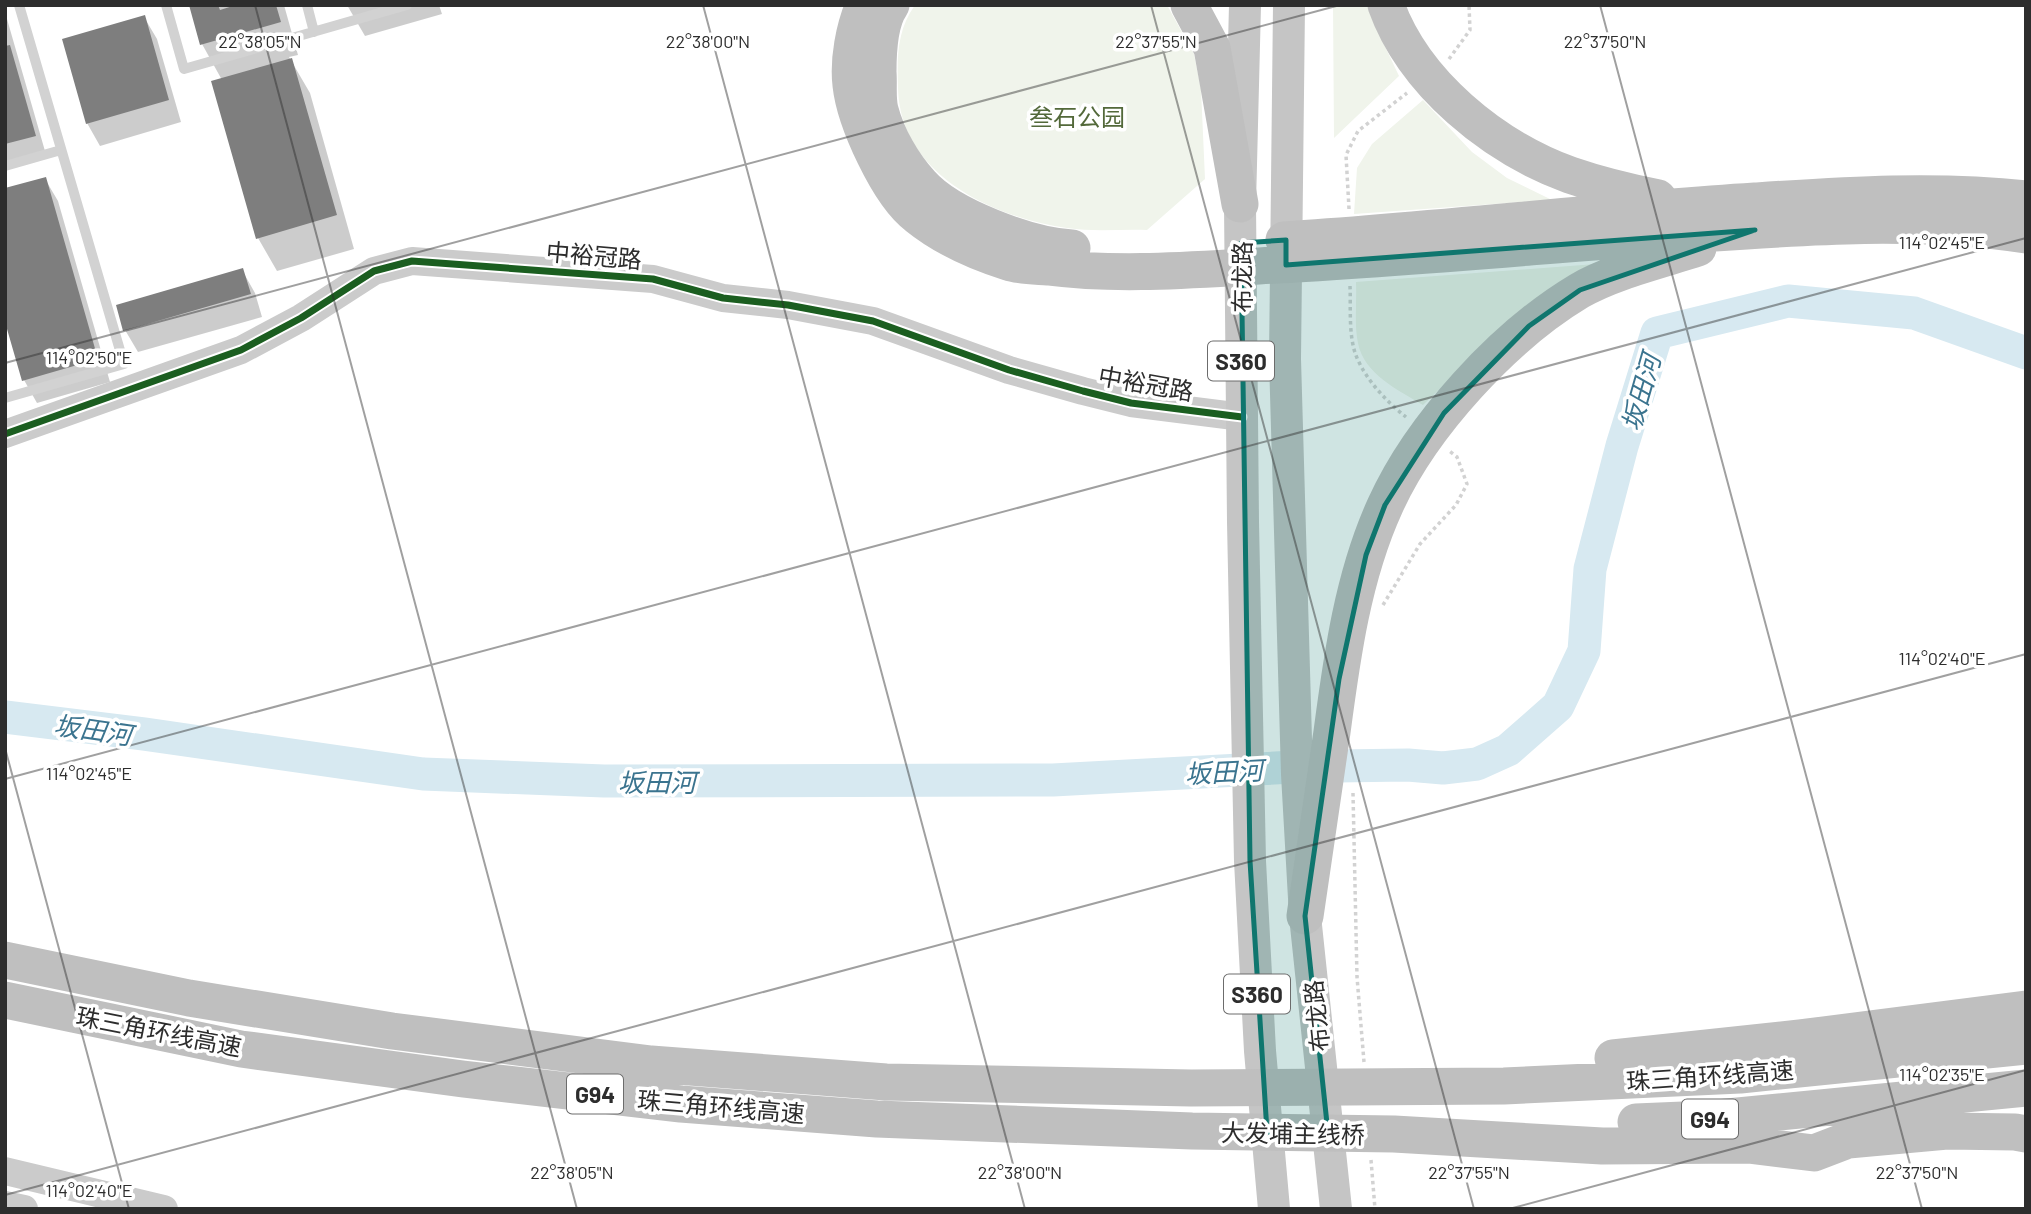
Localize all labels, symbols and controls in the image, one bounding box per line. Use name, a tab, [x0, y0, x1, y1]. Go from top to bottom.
text: 22°38'05"N	[218, 30, 302, 52]
text: 22°38'00"N	[666, 30, 750, 52]
text: 22°37'55"N	[1115, 30, 1197, 52]
text: 22°37'50"N	[1564, 30, 1646, 52]
park label: 叁石公园	[1029, 102, 1125, 131]
text: 114°02'45"E	[1899, 231, 1985, 253]
street label: 中裕冠路	[545, 236, 643, 274]
street label: 布龙路	[1227, 241, 1256, 313]
road number: S360	[1208, 342, 1274, 380]
water label: 坂田河	[1614, 345, 1667, 434]
text: 114°02'50"E	[46, 346, 132, 368]
street label: 中裕冠路	[1096, 360, 1196, 406]
text: 114°02'40"E	[1898, 647, 1986, 669]
water label: 坂田河	[52, 708, 139, 750]
water label: 坂田河	[1184, 753, 1269, 789]
text: 114°02'45"E	[46, 762, 132, 784]
water label: 坂田河	[618, 766, 701, 797]
road number: S360	[1224, 974, 1290, 1014]
street label: 布龙路	[1298, 979, 1334, 1053]
street label: 珠三角环线高速	[74, 1001, 244, 1061]
street label: 珠三角环线高速	[1625, 1055, 1795, 1095]
text: 114°02'35"E	[1899, 1063, 1985, 1085]
road number: G94	[567, 1074, 623, 1114]
street label: 珠三角环线高速	[636, 1084, 806, 1128]
road number: G94	[1682, 1100, 1738, 1138]
street label: 大发埔主线桥	[1221, 1117, 1365, 1149]
text: 22°38'05"N	[530, 1161, 614, 1183]
text: 22°38'00"N	[978, 1161, 1062, 1183]
text: 22°37'55"N	[1428, 1161, 1510, 1183]
text: 22°37'50"N	[1876, 1161, 1958, 1183]
text: 114°02'40"E	[45, 1179, 133, 1201]

